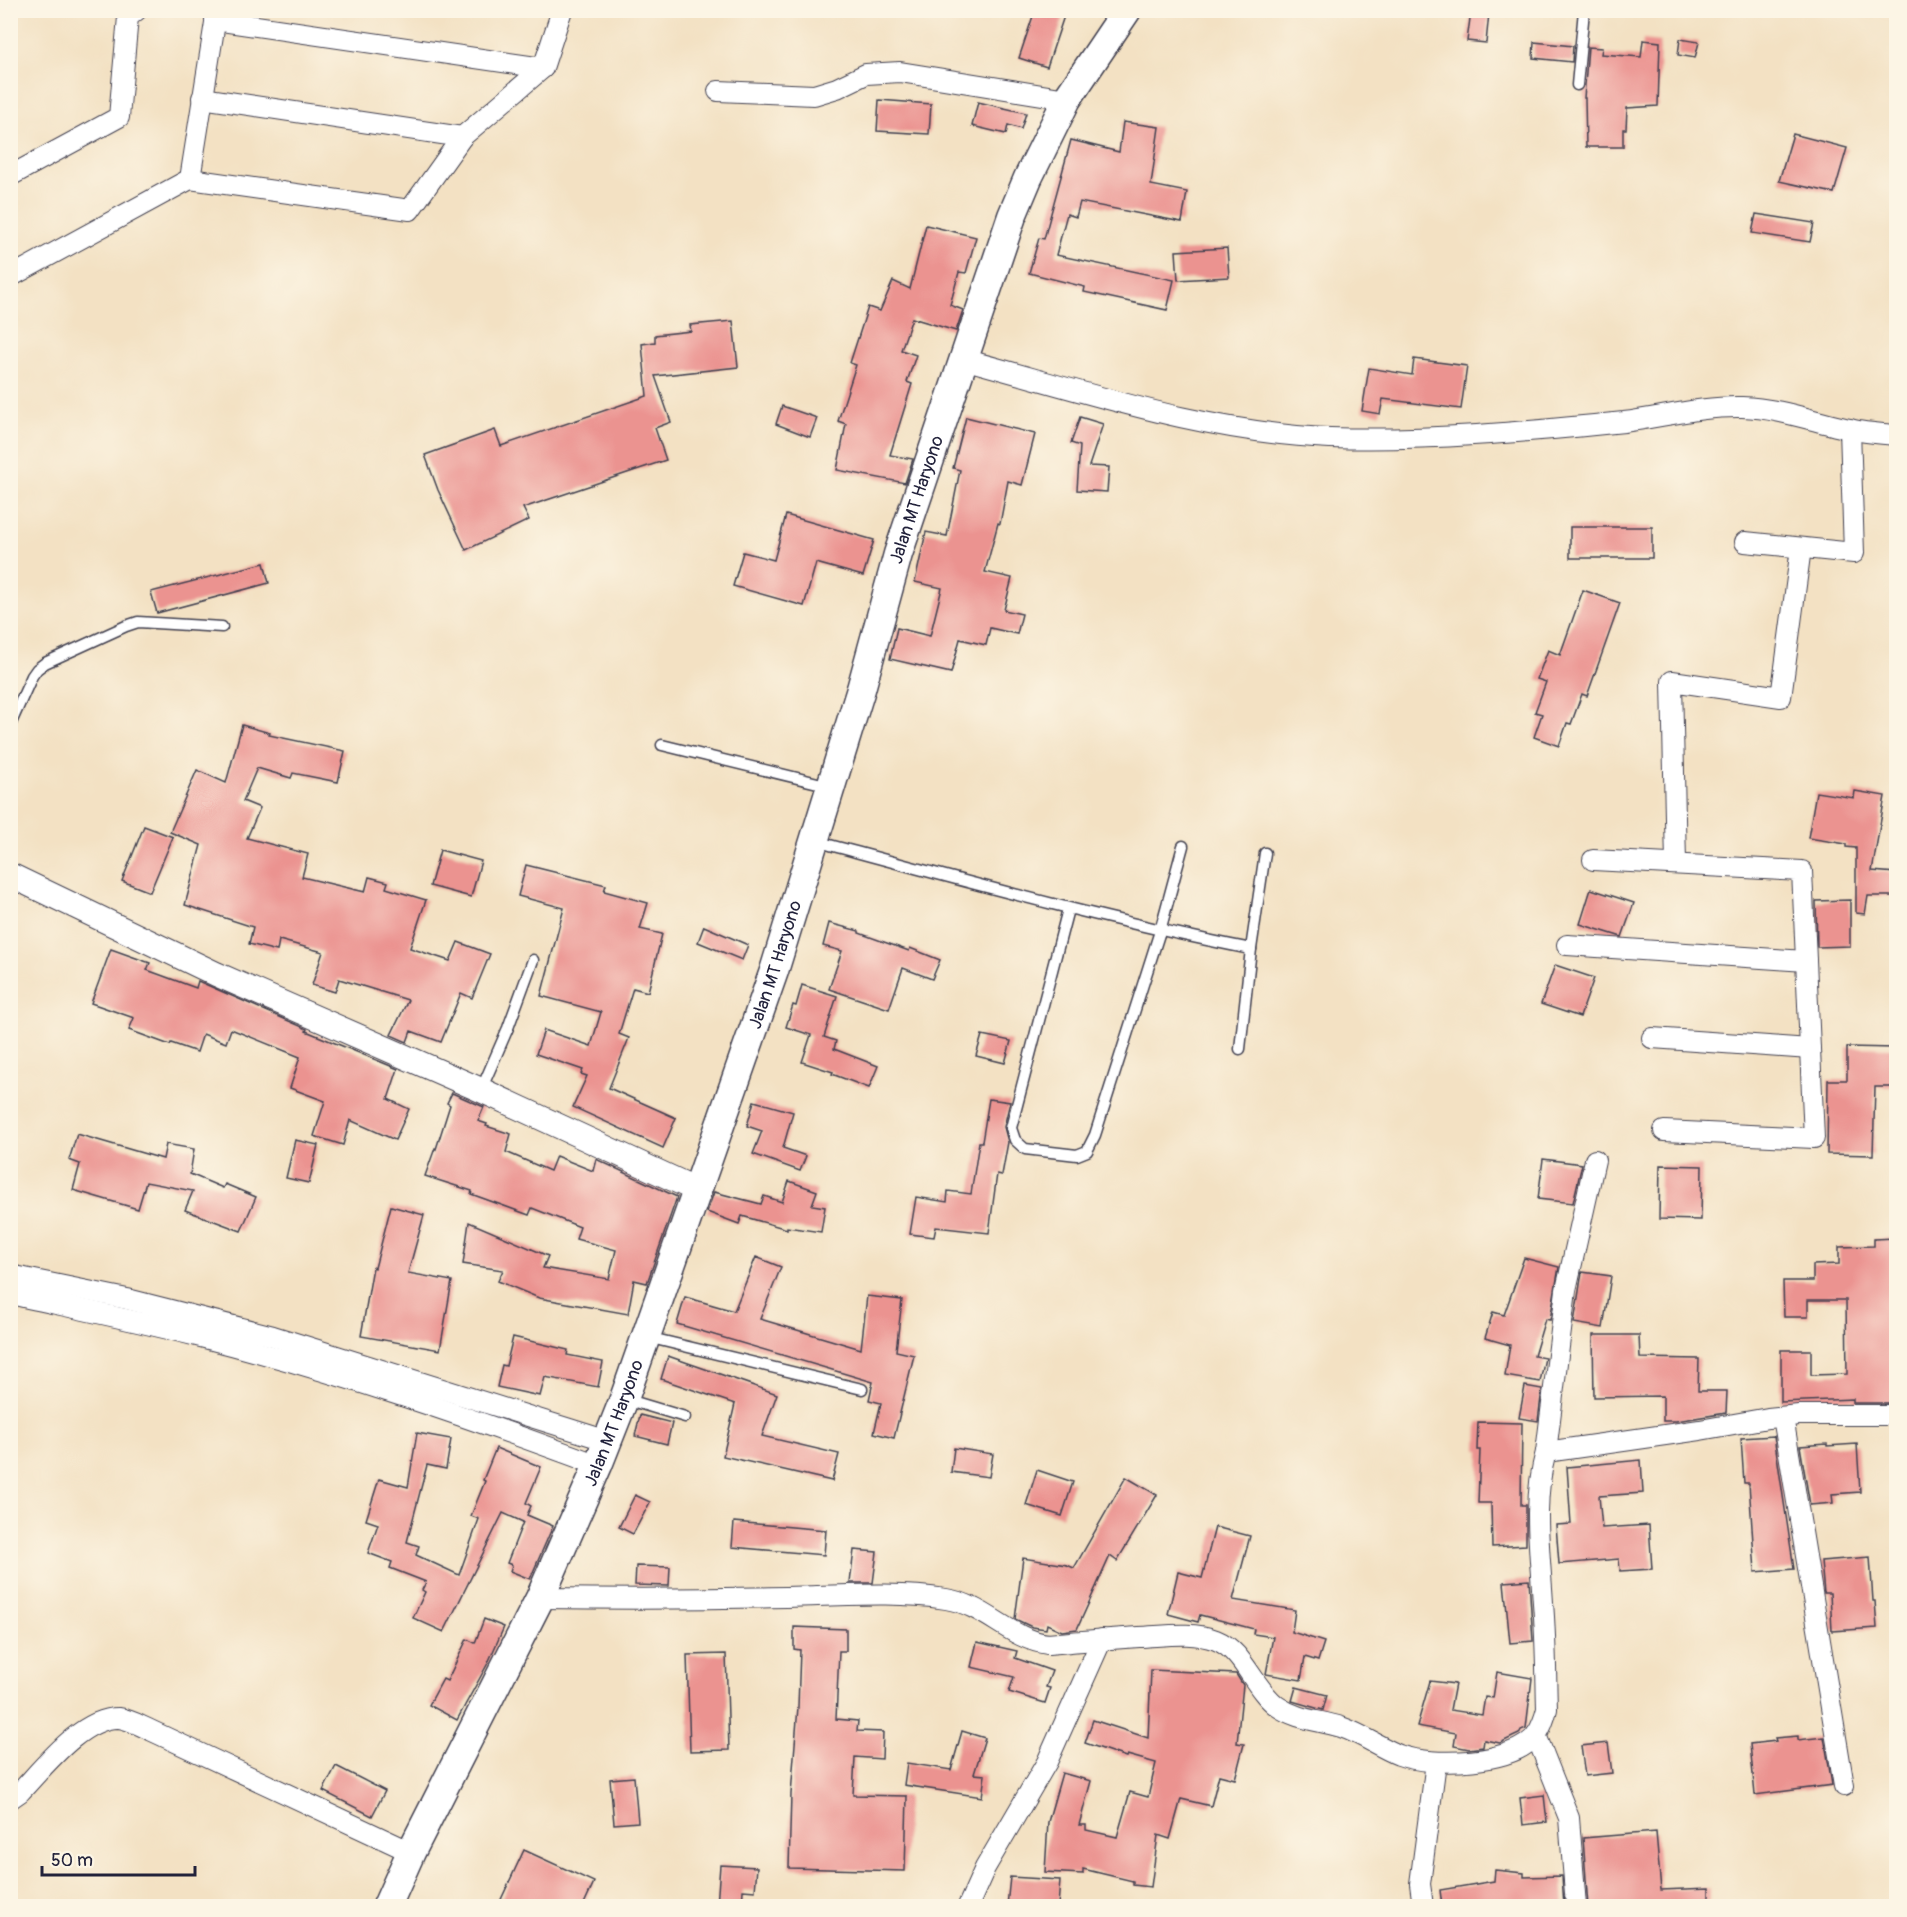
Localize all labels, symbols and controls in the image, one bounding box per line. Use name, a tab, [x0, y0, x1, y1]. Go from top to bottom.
street label: Jalan MT Haryono	[885, 432, 949, 566]
street label: Jalan MT Haryono	[744, 897, 807, 1032]
street label: Jalan MT Haryono	[579, 1356, 649, 1490]
scale bar	[42, 1839, 195, 1877]
text: 50 m	[51, 1849, 93, 1872]

